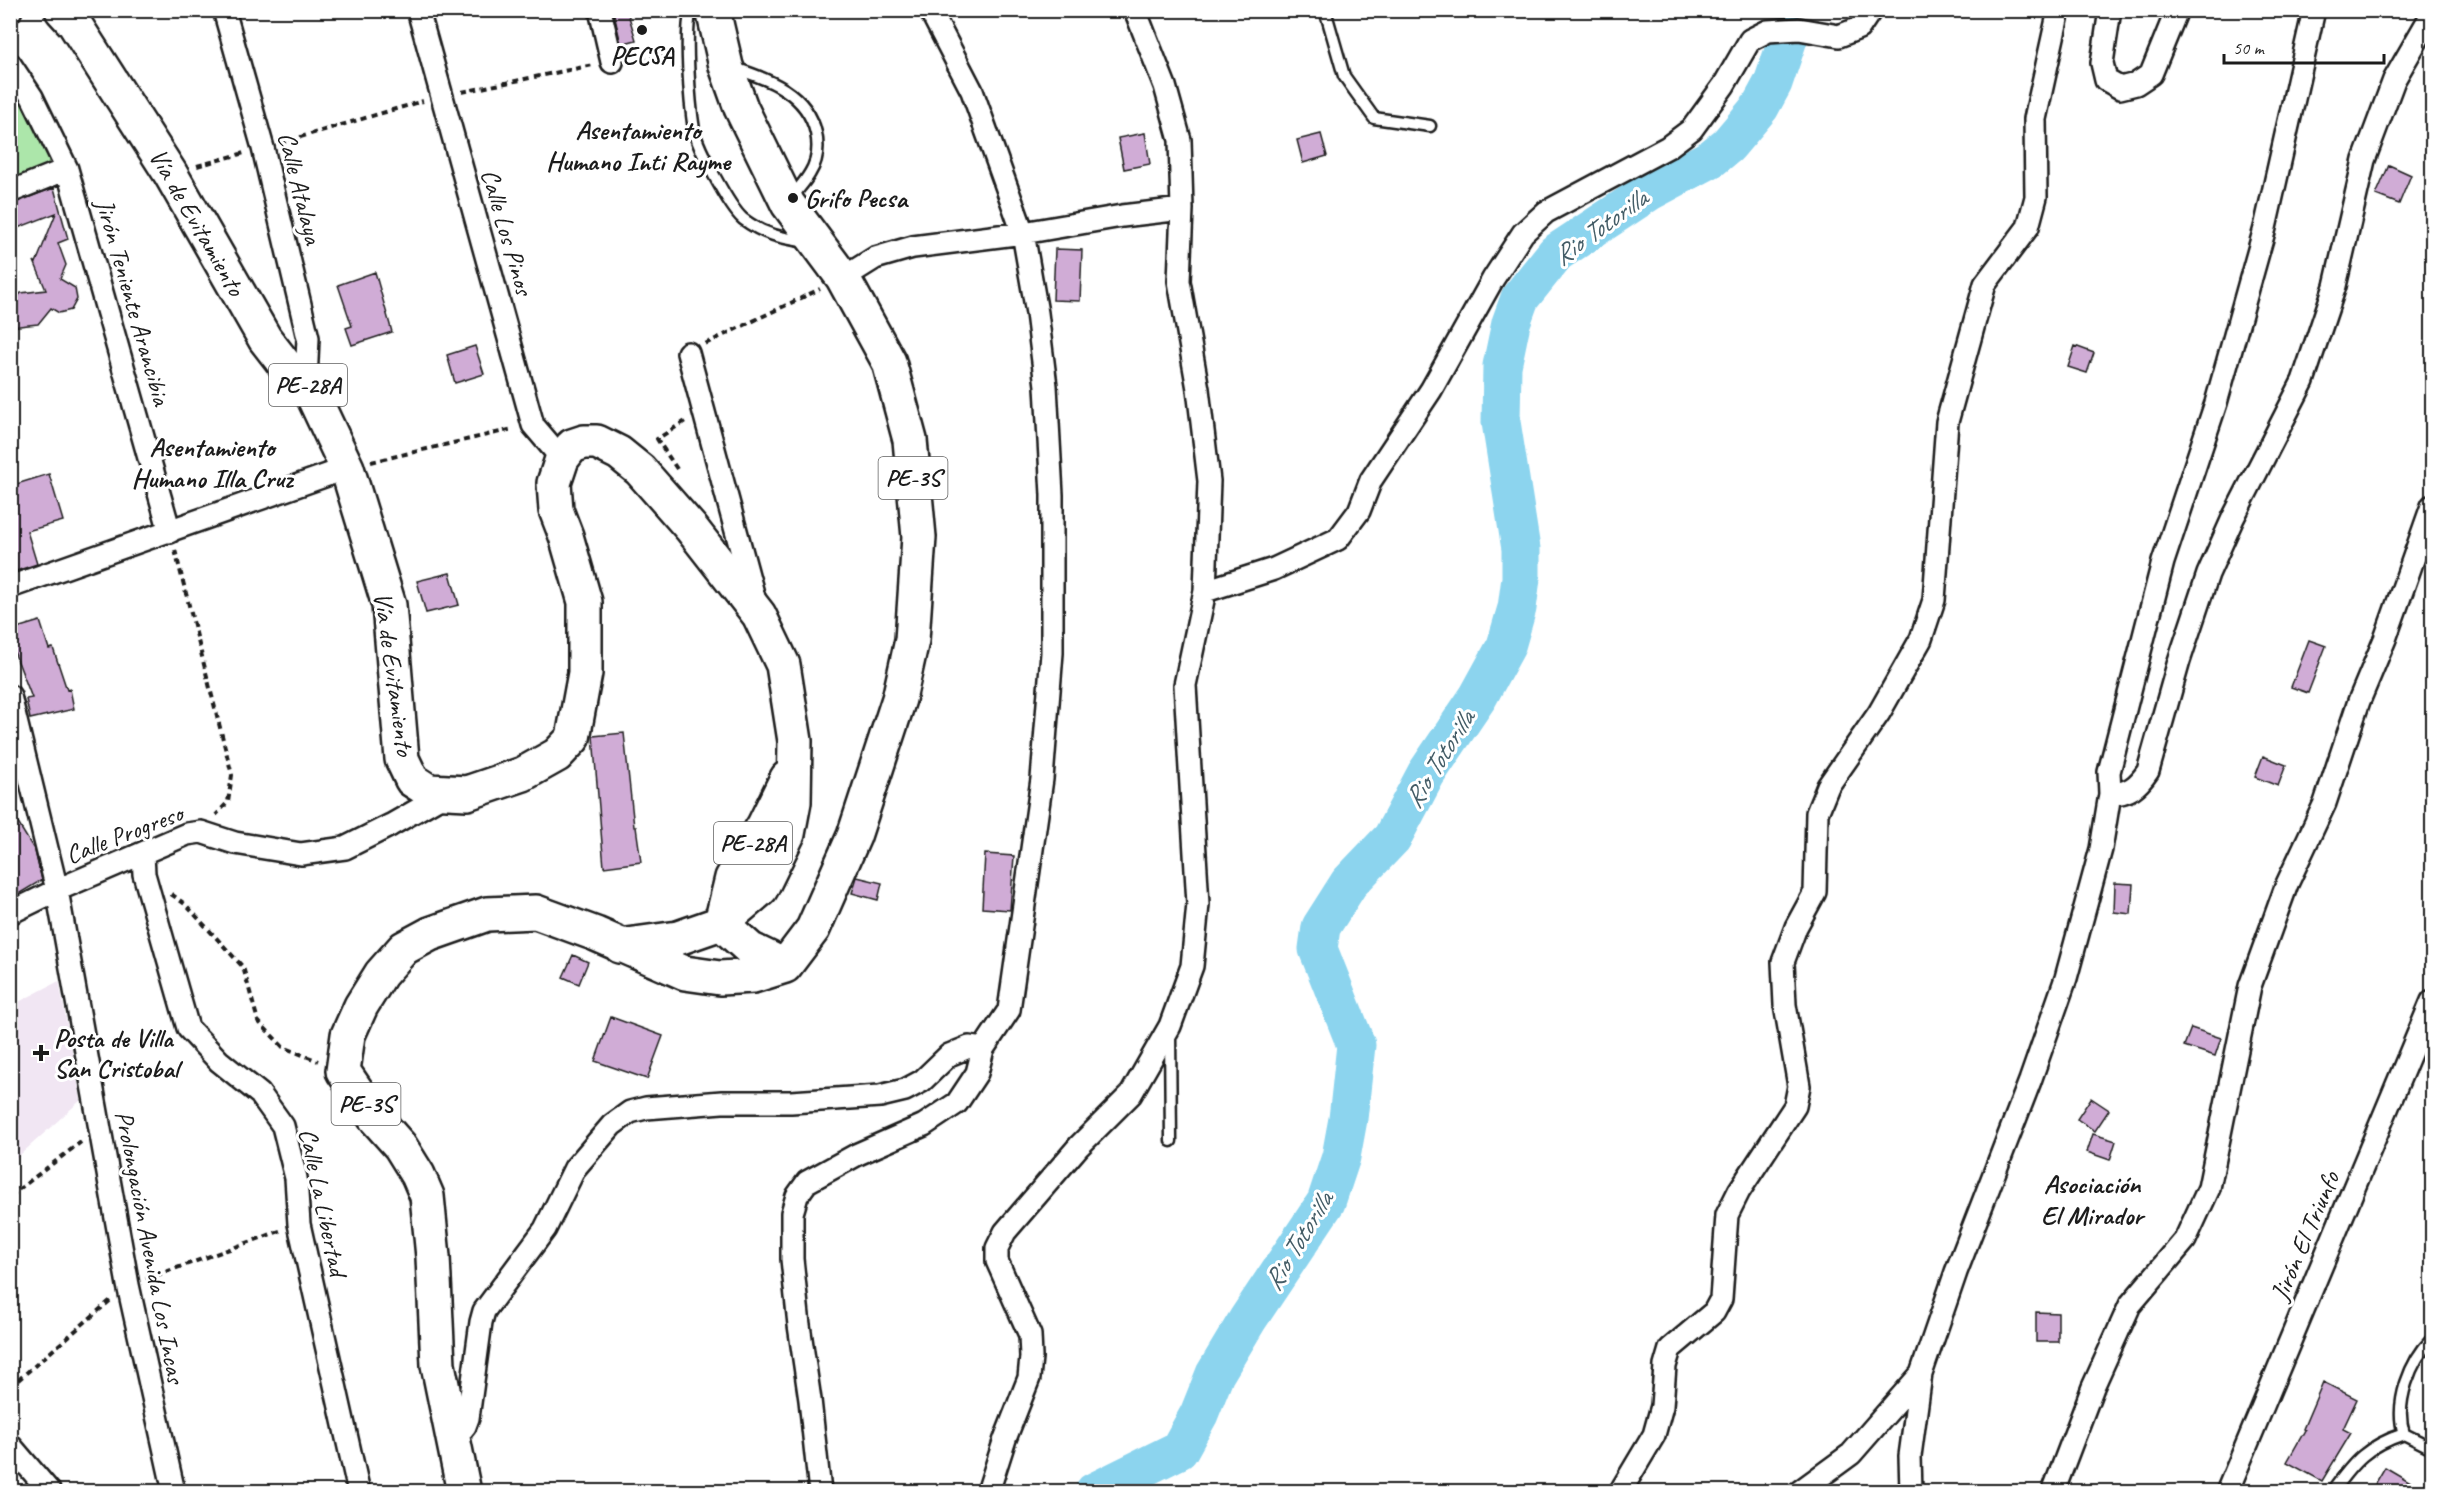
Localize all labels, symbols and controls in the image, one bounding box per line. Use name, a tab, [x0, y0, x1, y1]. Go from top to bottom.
marker: PECSA	[635, 23, 649, 37]
scale bar	[2224, 27, 2384, 65]
text: 50 m	[2233, 37, 2266, 59]
place label: PECSA	[610, 39, 675, 72]
district label: Asentamiento Humano Inti Rayme	[546, 113, 732, 178]
street label: Calle Atalaya	[270, 128, 330, 249]
street label: Vía de Evitamiento	[142, 142, 253, 303]
street label: Calle Los Pinos	[473, 165, 541, 301]
water label: Rio Totorilla	[1546, 180, 1656, 273]
place label: Grifo Pecsa	[805, 182, 909, 215]
marker: Grifo Pecsa	[786, 191, 800, 205]
street label: Jirón Teniente Arancibia	[87, 193, 179, 410]
road number: PE-28A	[269, 364, 347, 406]
district label: Asentamiento Humano Illa Cruz	[132, 430, 295, 495]
road number: PE-3S	[878, 457, 948, 499]
street label: Vía de Evitamiento	[366, 590, 422, 760]
water label: Rio Totorilla	[1396, 701, 1484, 814]
street label: Calle Progreso	[61, 796, 190, 871]
road number: PE-28A	[714, 822, 792, 864]
place label: Posta de Villa San Cristobal	[54, 1022, 184, 1085]
marker: Posta de Villa San Cristobal	[32, 1044, 50, 1062]
road number: PE-3S	[332, 1083, 400, 1125]
street label: Prolongación Avenida Los Incas	[107, 1108, 193, 1388]
street label: Calle La Libertad	[291, 1125, 355, 1282]
street label: Jirón El Triunfo	[2262, 1165, 2348, 1307]
district label: Asociación El Mirador	[2041, 1167, 2146, 1232]
water label: Rio Totorilla	[1255, 1183, 1342, 1296]

